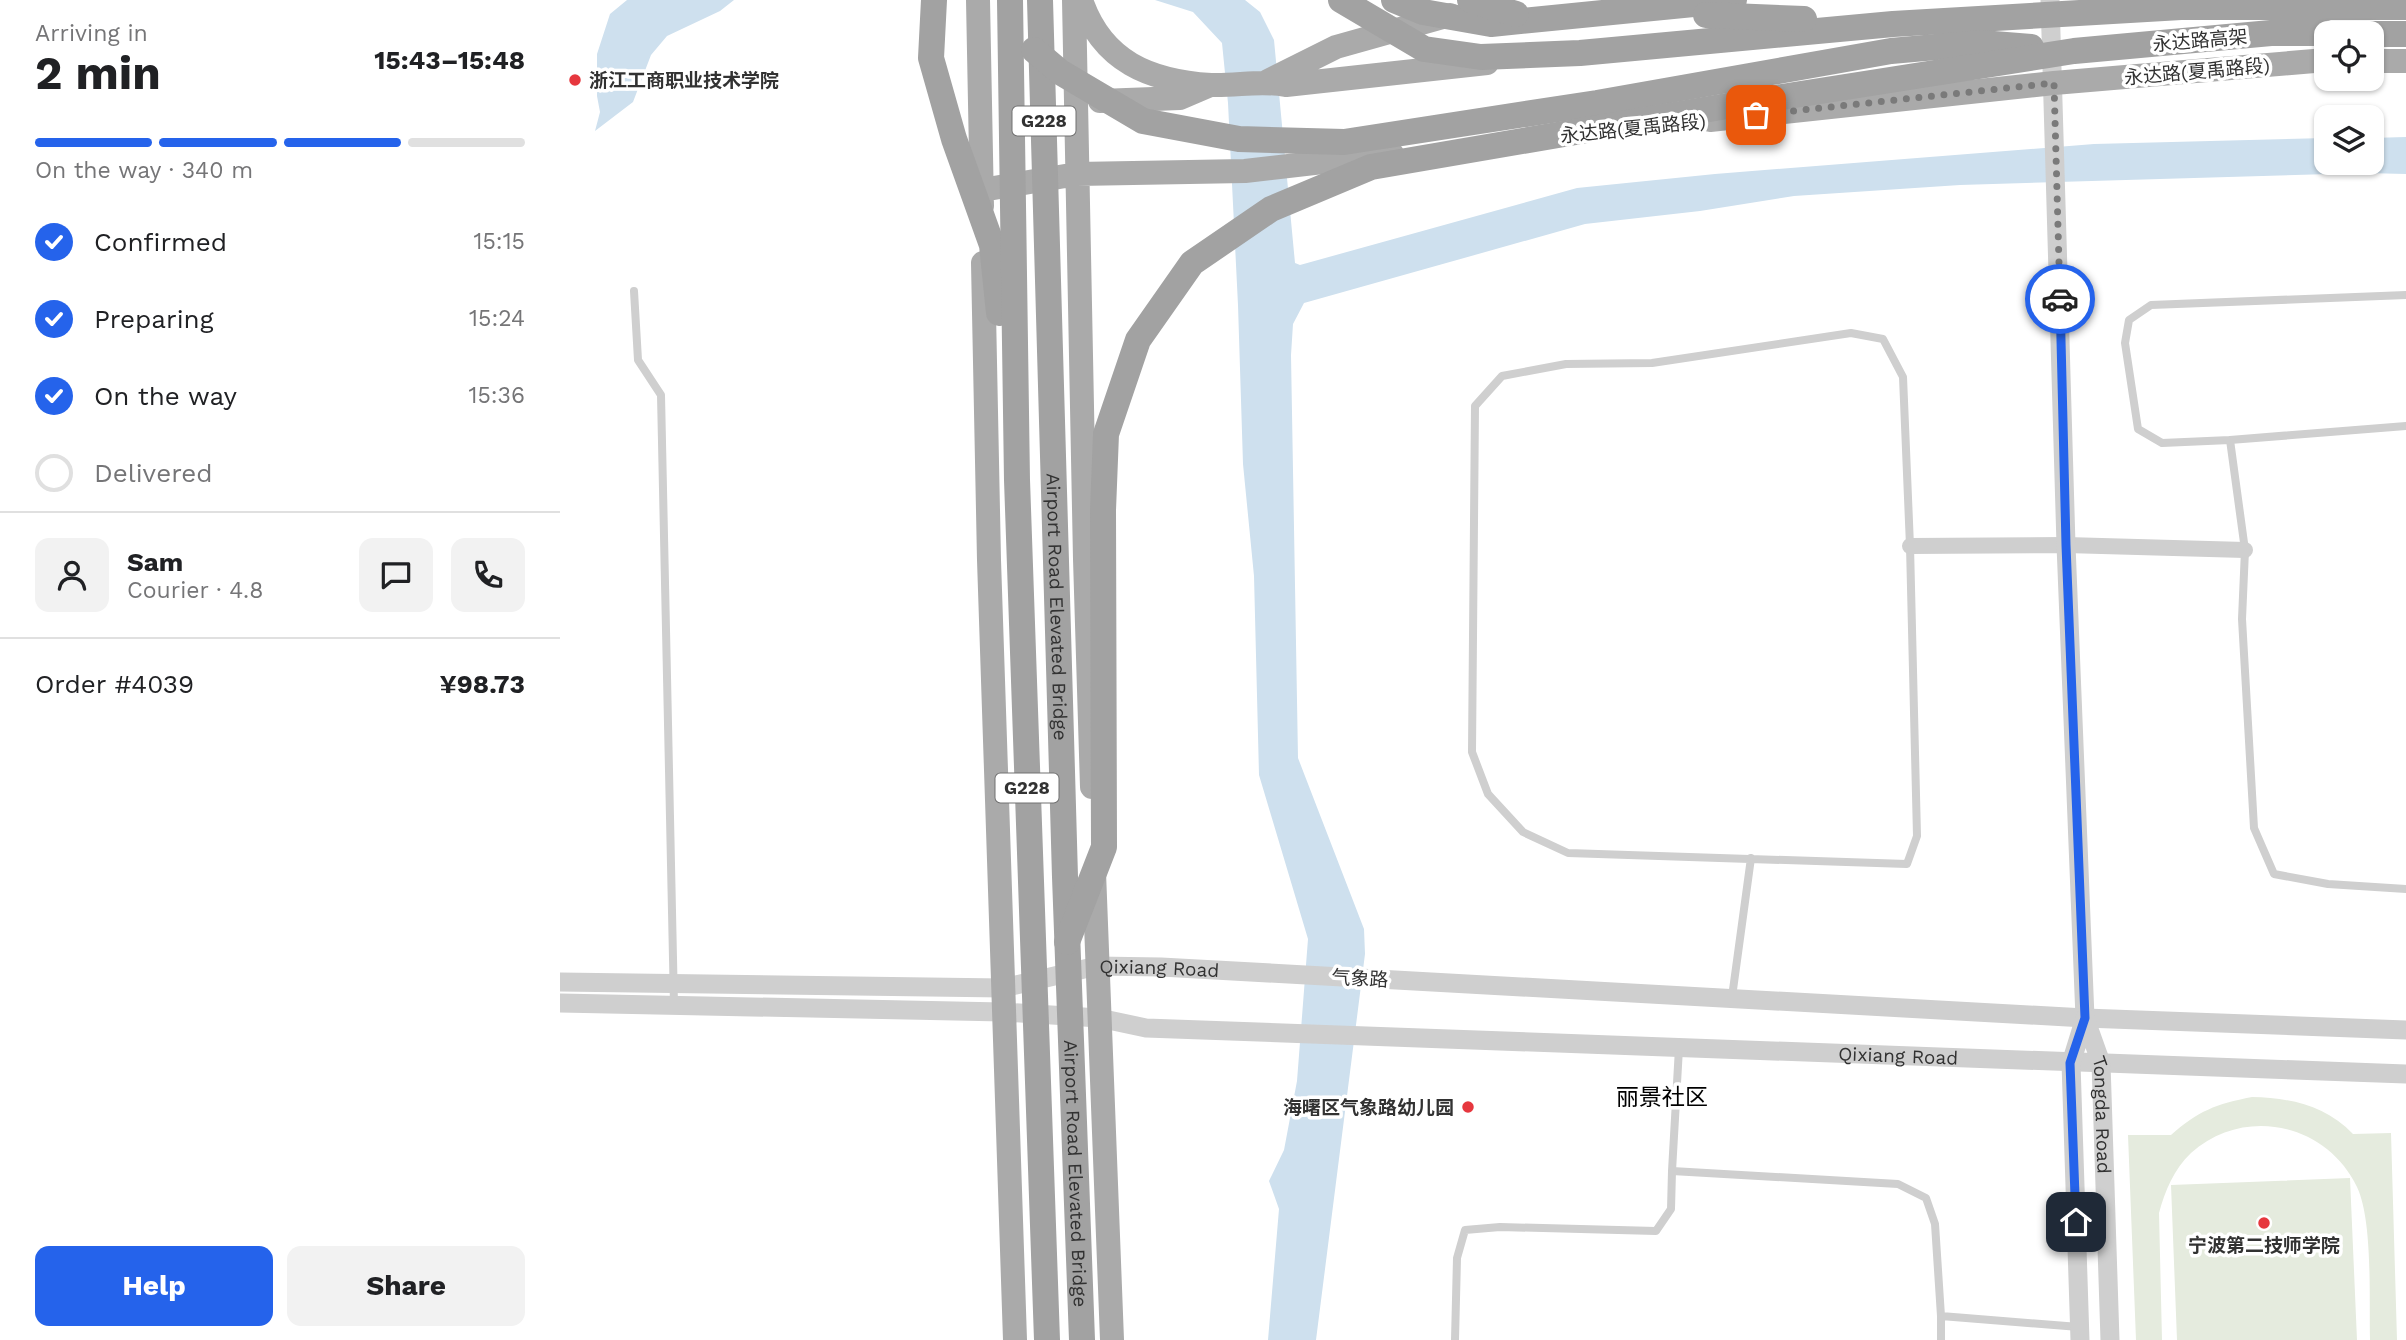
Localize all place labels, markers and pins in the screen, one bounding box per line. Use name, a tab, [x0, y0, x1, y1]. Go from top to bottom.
place label: 浙江工商职业技术学院	[589, 69, 779, 92]
marker: 浙江工商职业技术学院	[567, 72, 583, 88]
pin	[1726, 85, 1786, 145]
place label: 海曙区气象路幼儿园	[1283, 1096, 1454, 1119]
marker: 海曙区气象路幼儿园	[1460, 1099, 1476, 1115]
pin	[2046, 1192, 2106, 1252]
marker: 宁波第二技师学院	[2256, 1215, 2272, 1231]
place label: 宁波第二技师学院	[2188, 1234, 2340, 1257]

